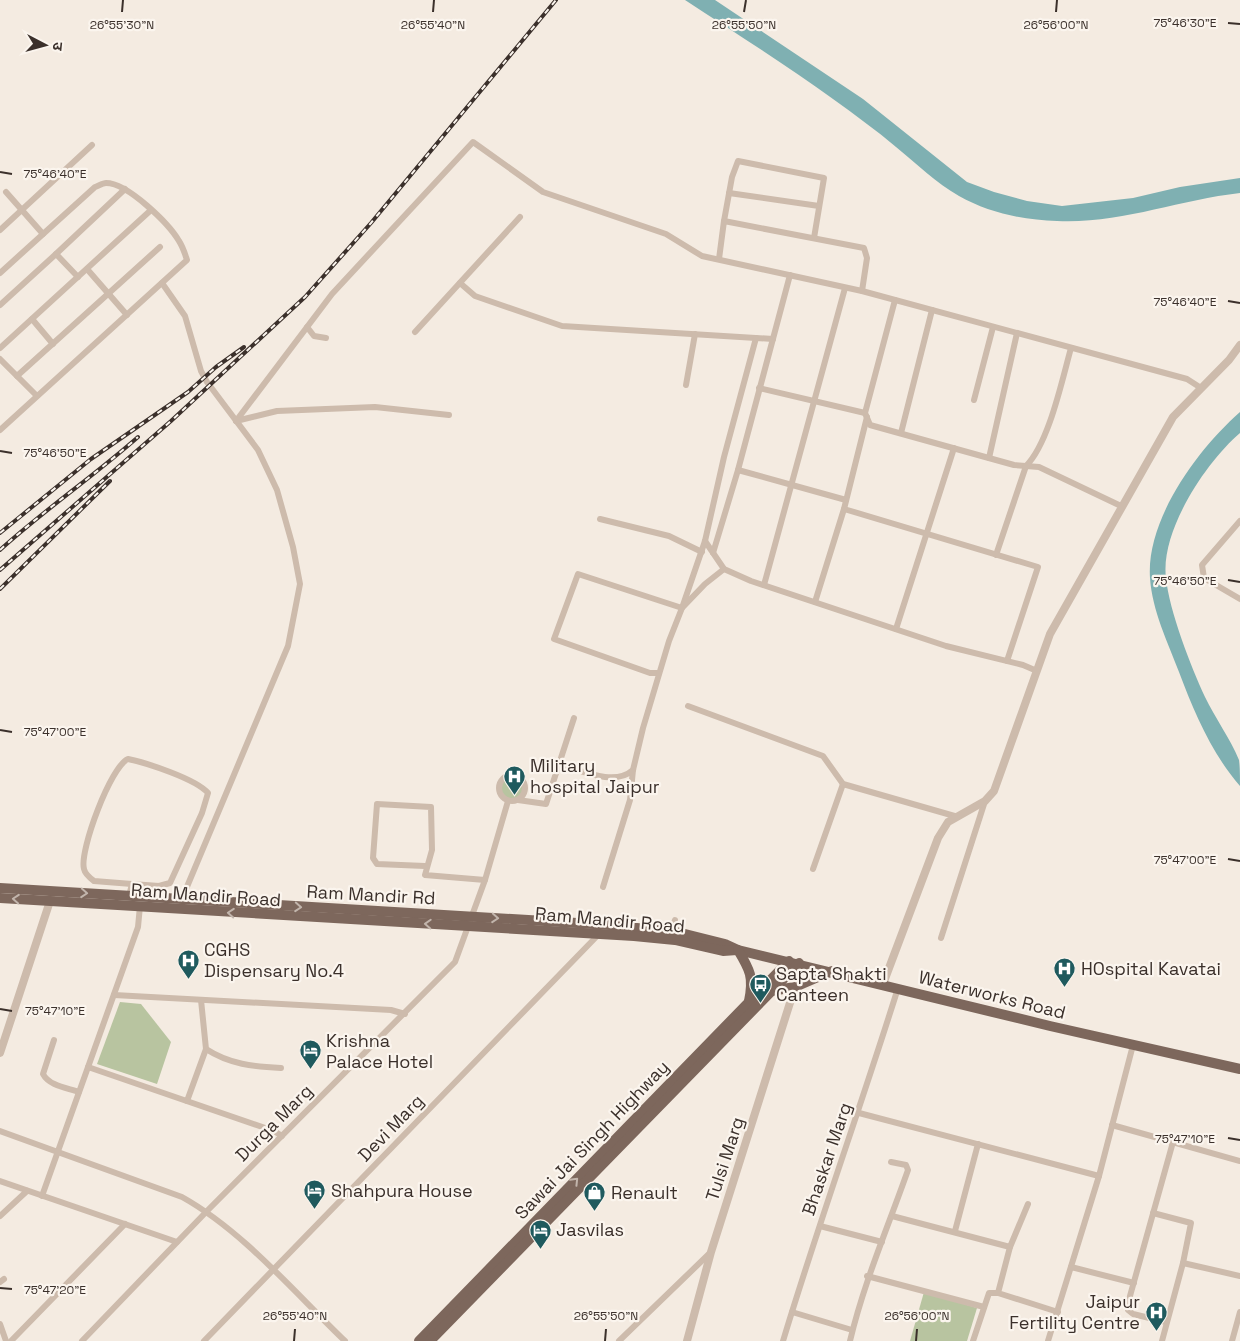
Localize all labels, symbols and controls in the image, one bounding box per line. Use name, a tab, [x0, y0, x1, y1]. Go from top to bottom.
text: 75°46'30"E	[1153, 15, 1217, 31]
text: 26°55'30"N	[90, 17, 154, 33]
text: 26°55'40"N	[401, 17, 465, 33]
text: 26°55'50"N	[712, 17, 776, 33]
text: 26°56'00"N	[1023, 17, 1089, 33]
north arrow	[20, 20, 70, 70]
text: उ	[48, 41, 67, 52]
text: 75°46'40"E	[24, 166, 87, 182]
text: 75°46'40"E	[1154, 294, 1217, 310]
text: 75°46'50"E	[23, 445, 87, 461]
text: 75°46'50"E	[1153, 573, 1217, 589]
text: 75°47'00"E	[24, 724, 87, 740]
place label: Military hospital Jaipur	[530, 754, 660, 798]
hospital icon: Military hospital Jaipur	[502, 764, 526, 795]
text: 75°47'00"E	[1154, 852, 1217, 868]
street label: Ram Mandir Road	[130, 878, 282, 911]
street label: Ram Mandir Rd	[306, 880, 436, 909]
one-way arrow	[80, 888, 88, 899]
one-way arrow	[12, 894, 20, 905]
one-way arrow	[294, 901, 302, 912]
street label: Ram Mandir Road	[534, 901, 686, 938]
one-way arrow	[227, 908, 235, 919]
one-way arrow	[492, 912, 500, 923]
one-way arrow	[424, 918, 432, 929]
place label: CGHS Dispensary No.4	[204, 938, 344, 982]
hospital icon: CGHS Dispensary No.4	[176, 948, 200, 979]
hospital icon: HOspital Kavatai	[1053, 957, 1077, 988]
place label: HOspital Kavatai	[1081, 957, 1221, 980]
place label: Sapta Shakti Canteen	[776, 962, 887, 1006]
street label: Waterworks Road	[916, 965, 1068, 1024]
bus stop icon: Sapta Shakti Canteen	[748, 972, 772, 1003]
text: 75°47'10"E	[25, 1003, 85, 1019]
place label: Krishna Palace Hotel	[326, 1029, 433, 1073]
hotel icon: Krishna Palace Hotel	[298, 1039, 322, 1070]
street label: Sawai Jai Singh Highway	[510, 1055, 674, 1224]
street label: Durga Marg	[230, 1079, 317, 1166]
street label: Devi Marg	[353, 1089, 428, 1166]
street label: Bhaskar Marg	[796, 1099, 857, 1218]
street label: Tulsi Marg	[700, 1114, 749, 1204]
text: 75°47'10"E	[1155, 1131, 1215, 1147]
one-way arrow	[569, 1177, 578, 1186]
hotel icon: Shahpura House	[303, 1179, 327, 1210]
place label: Shahpura House	[331, 1179, 473, 1202]
shop icon: Renault	[583, 1181, 607, 1212]
place label: Renault	[611, 1181, 678, 1204]
hotel icon: Jasvilas	[528, 1218, 552, 1249]
place label: Jasvilas	[556, 1218, 624, 1241]
text: 75°47'20"E	[24, 1282, 86, 1298]
place label: Jaipur Fertility Centre	[1009, 1290, 1140, 1334]
hospital icon: Jaipur Fertility Centre	[1144, 1300, 1168, 1331]
text: 26°55'40"N	[263, 1308, 327, 1324]
text: 26°55'50"N	[574, 1308, 638, 1324]
text: 26°56'00"N	[884, 1308, 950, 1324]

